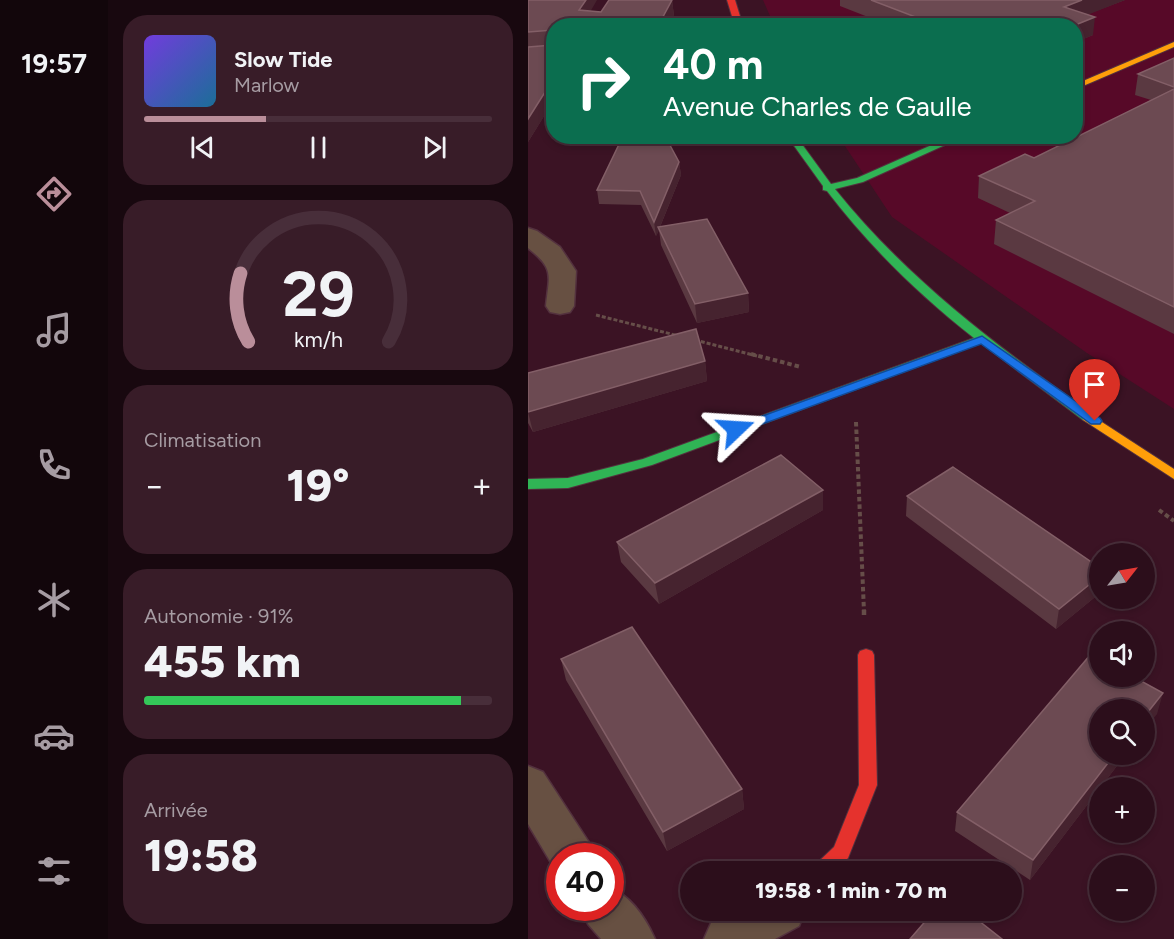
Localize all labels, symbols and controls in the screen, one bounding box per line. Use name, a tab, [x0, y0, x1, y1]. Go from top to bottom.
text: 40 m	[663, 39, 763, 90]
icon: right	[564, 42, 642, 120]
text: Slow Tide	[234, 46, 333, 73]
text: 19:57	[21, 47, 87, 80]
text: Marlow	[234, 73, 299, 97]
text: Avenue Charles de Gaulle	[663, 90, 972, 123]
icon: previous	[186, 131, 219, 164]
icon: pause	[302, 131, 335, 164]
icon: next	[418, 131, 451, 164]
icon: directions	[33, 173, 75, 215]
text: 29	[282, 257, 354, 332]
icon: music	[33, 309, 75, 351]
text: km/h	[294, 327, 342, 352]
pin	[1069, 359, 1120, 421]
icon: arrive	[1078, 368, 1111, 401]
position arrow	[704, 397, 768, 461]
text: Climatisation	[144, 428, 261, 452]
icon: phone	[33, 444, 75, 486]
text: 19°	[287, 458, 349, 512]
text: −	[144, 466, 165, 505]
text: +	[471, 466, 492, 505]
north arrow	[1089, 543, 1155, 609]
map controls	[1089, 543, 1155, 921]
icon: climate	[33, 579, 75, 621]
text: Autonomie · 91%	[144, 604, 293, 628]
button: sound	[1089, 621, 1155, 687]
text: 455 km	[144, 634, 301, 688]
button: search	[1089, 699, 1155, 765]
icon: car	[33, 715, 75, 757]
button: +	[1089, 777, 1155, 843]
text: Arrivée	[144, 798, 208, 822]
text: 19:58	[144, 828, 258, 882]
speed limit sign: 40	[546, 843, 624, 921]
icon: filters	[33, 850, 75, 892]
button: −	[1089, 855, 1155, 921]
text: 19:58 · 1 min · 70 m	[755, 877, 947, 904]

